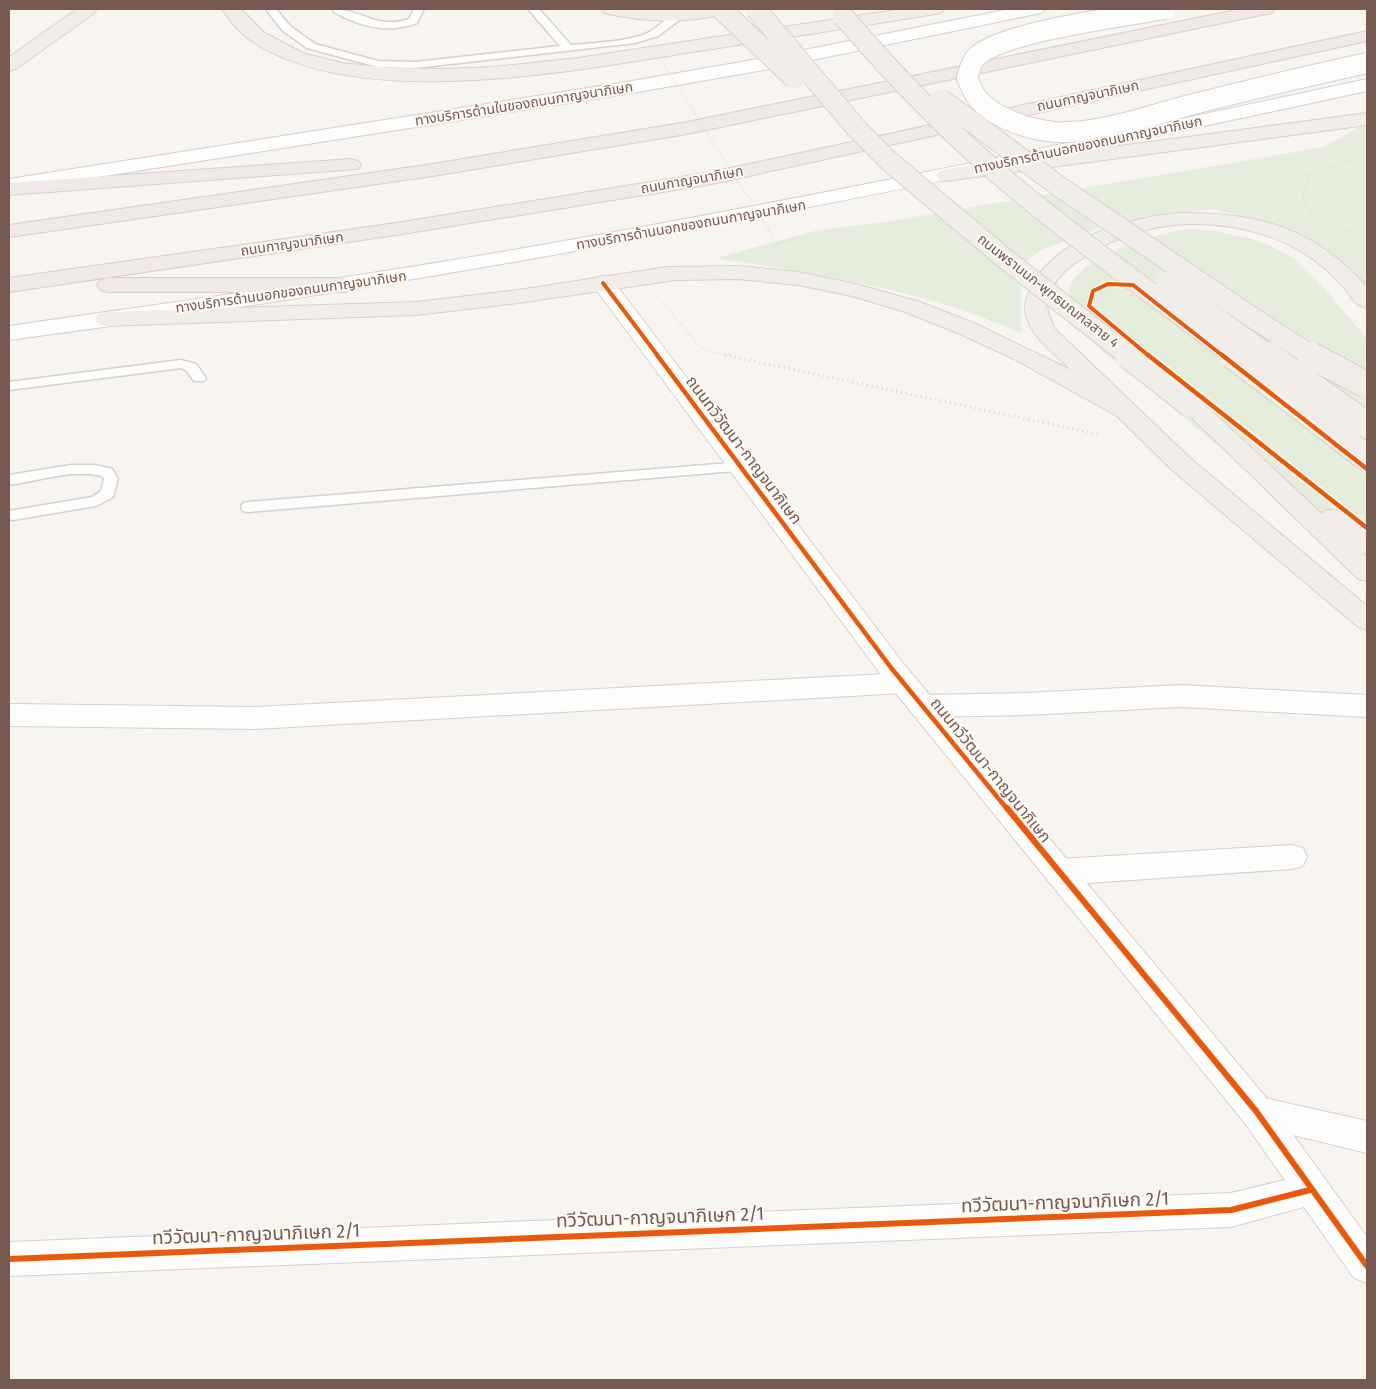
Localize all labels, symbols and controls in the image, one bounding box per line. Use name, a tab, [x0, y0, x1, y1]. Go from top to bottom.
street label: ถนนกาญจนาภิเษก	[1035, 77, 1141, 115]
street label: ทางบริการด้านในของถนนกาญจนาภิเษก	[414, 78, 634, 130]
street label: ทางบริการด้านนอกของถนนกาญจนาภิเษก	[972, 112, 1204, 178]
street label: ถนนกาญจนาภิเษก	[639, 163, 745, 197]
street label: ทางบริการด้านนอกของถนนกาญจนาภิเษก	[575, 196, 807, 254]
street label: ถนนกาญจนาภิเษก	[239, 228, 345, 260]
street label: ถนนพรานนก-พุทธมณฑลสาย 4	[974, 231, 1122, 352]
street label: ทางบริการด้านนอกของถนนกาญจนาภิเษก	[174, 267, 408, 317]
street label: ถนนทวีวัฒนา-กาญจนาภิเษก	[682, 372, 806, 528]
street label: ถนนทวีวัฒนา-กาญจนาภิเษก	[927, 694, 1055, 846]
street label: ทวีวัฒนา-กาญจนาภิเษก 2/1	[961, 1187, 1169, 1217]
street label: ทวีวัฒนา-กาญจนาภิเษก 2/1	[556, 1202, 764, 1232]
street label: ทวีวัฒนา-กาญจนาภิเษก 2/1	[152, 1219, 360, 1249]

